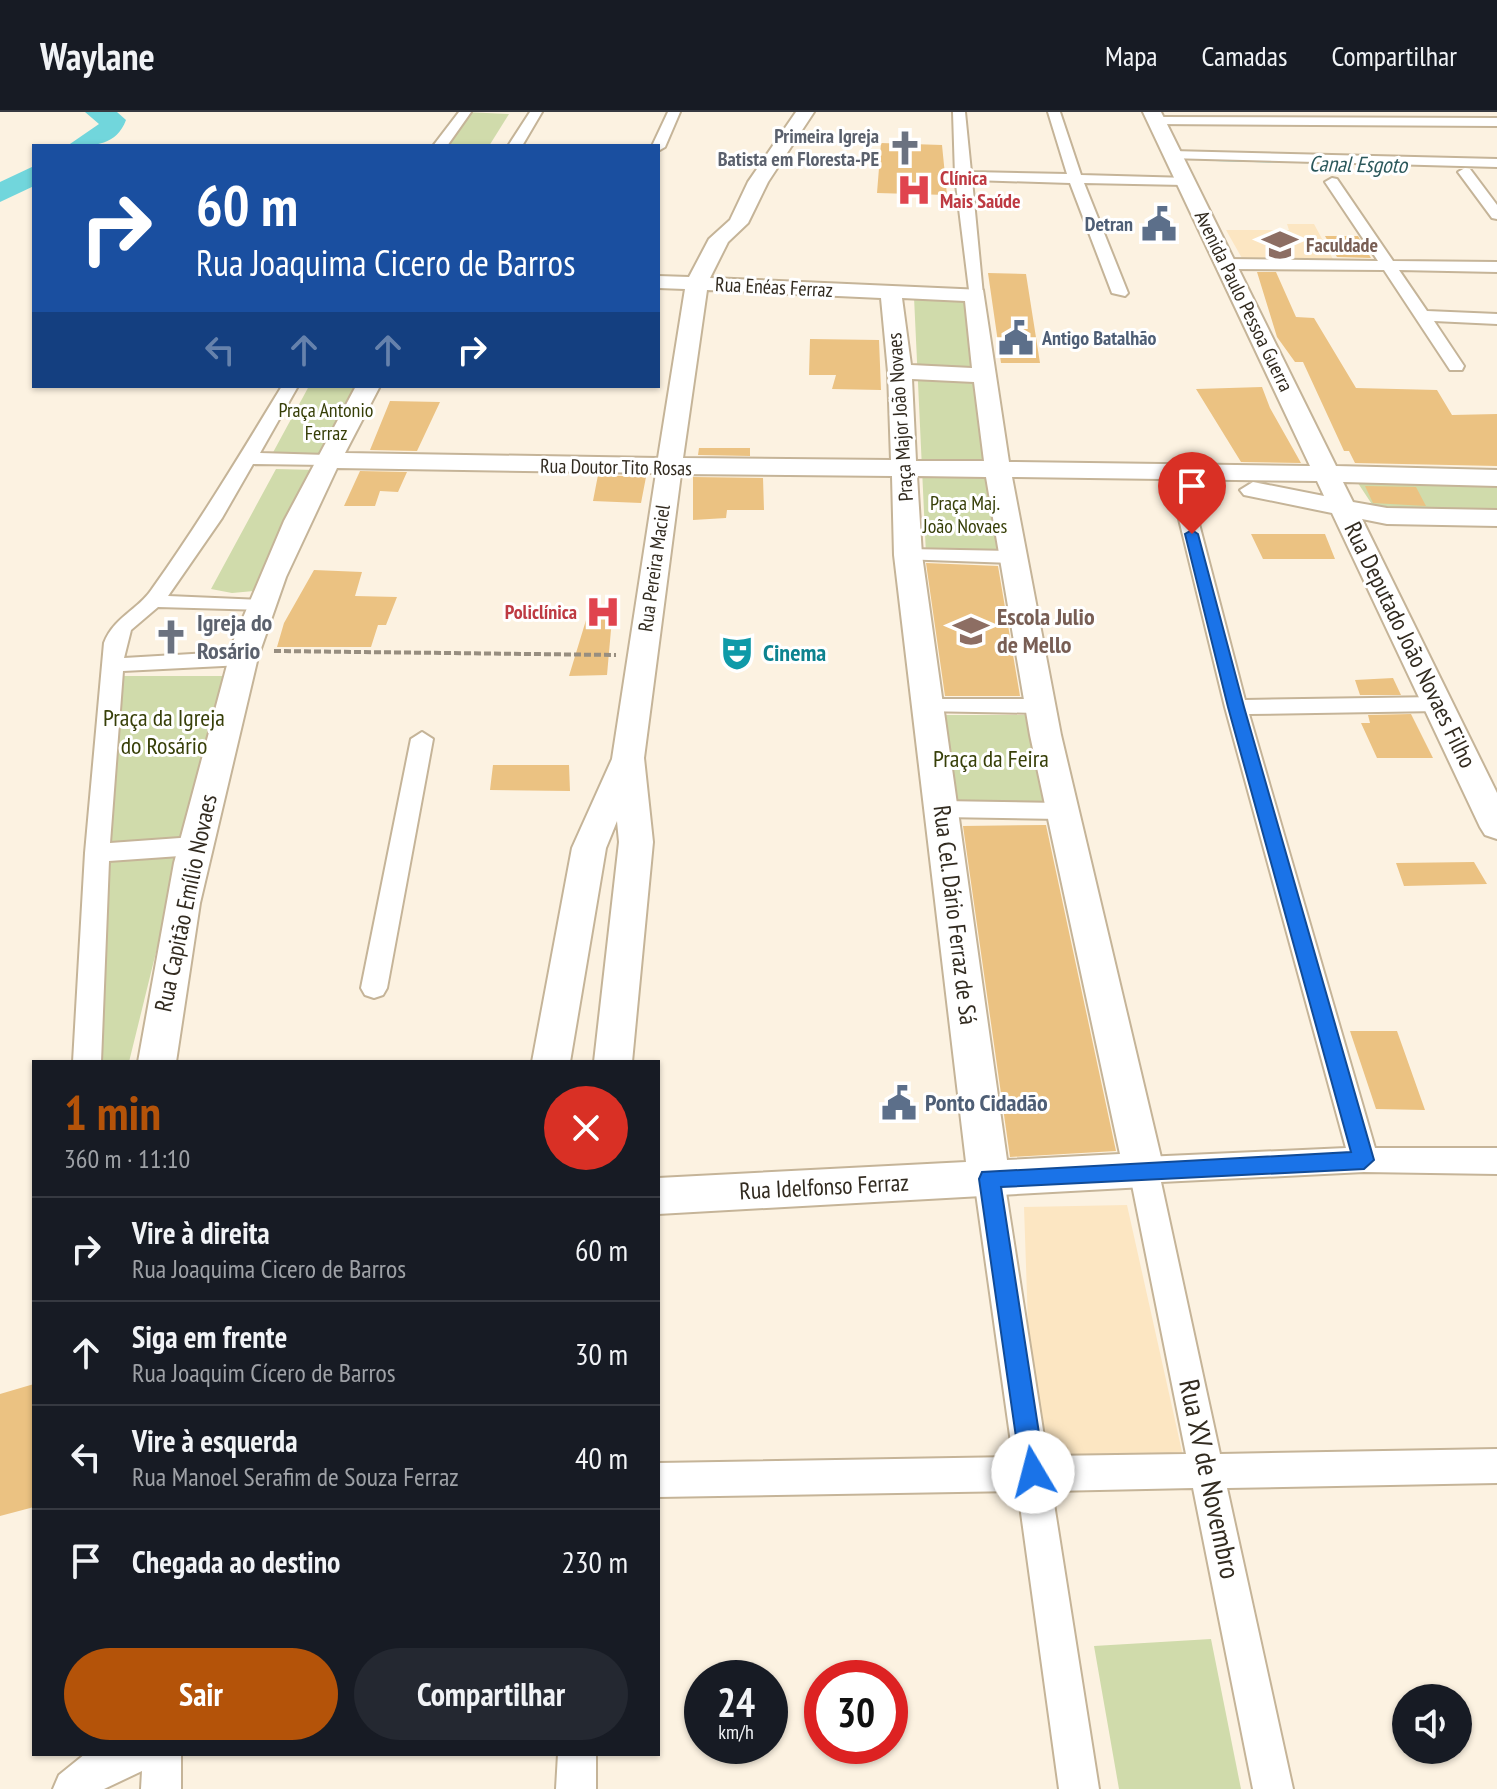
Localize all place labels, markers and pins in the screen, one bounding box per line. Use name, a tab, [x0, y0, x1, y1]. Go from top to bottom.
place label: Primeira Igreja Batista em Floresta-PE	[718, 123, 879, 172]
church icon: Primeira Igreja Batista em Floresta-PE	[886, 129, 924, 167]
place label: Clínica Mais Saúde	[940, 165, 1021, 214]
hospital icon: Clínica Mais Saúde	[895, 171, 933, 209]
public building icon: Detran	[1140, 205, 1178, 243]
place label: Detran	[1085, 211, 1133, 237]
school or university icon: Faculdade	[1261, 226, 1299, 264]
place label: Faculdade	[1306, 232, 1378, 258]
public building icon: Antigo Batalhão	[997, 319, 1035, 357]
place label: Antigo Batalhão	[1041, 325, 1156, 351]
pin	[1158, 452, 1226, 534]
hospital icon: Policlínica	[584, 593, 622, 631]
place label: Policlínica	[505, 599, 577, 625]
place label: Escola Julio de Mello	[997, 601, 1095, 660]
place label: Igreja do Rosário	[197, 607, 273, 666]
school or university icon: Escola Julio de Mello	[952, 612, 990, 650]
church icon: Igreja do Rosário	[152, 618, 190, 656]
theatre icon: Cinema	[718, 634, 756, 672]
place label: Cinema	[763, 637, 826, 668]
public building icon: Ponto Cidadão	[880, 1084, 918, 1122]
place label: Ponto Cidadão	[925, 1087, 1048, 1118]

